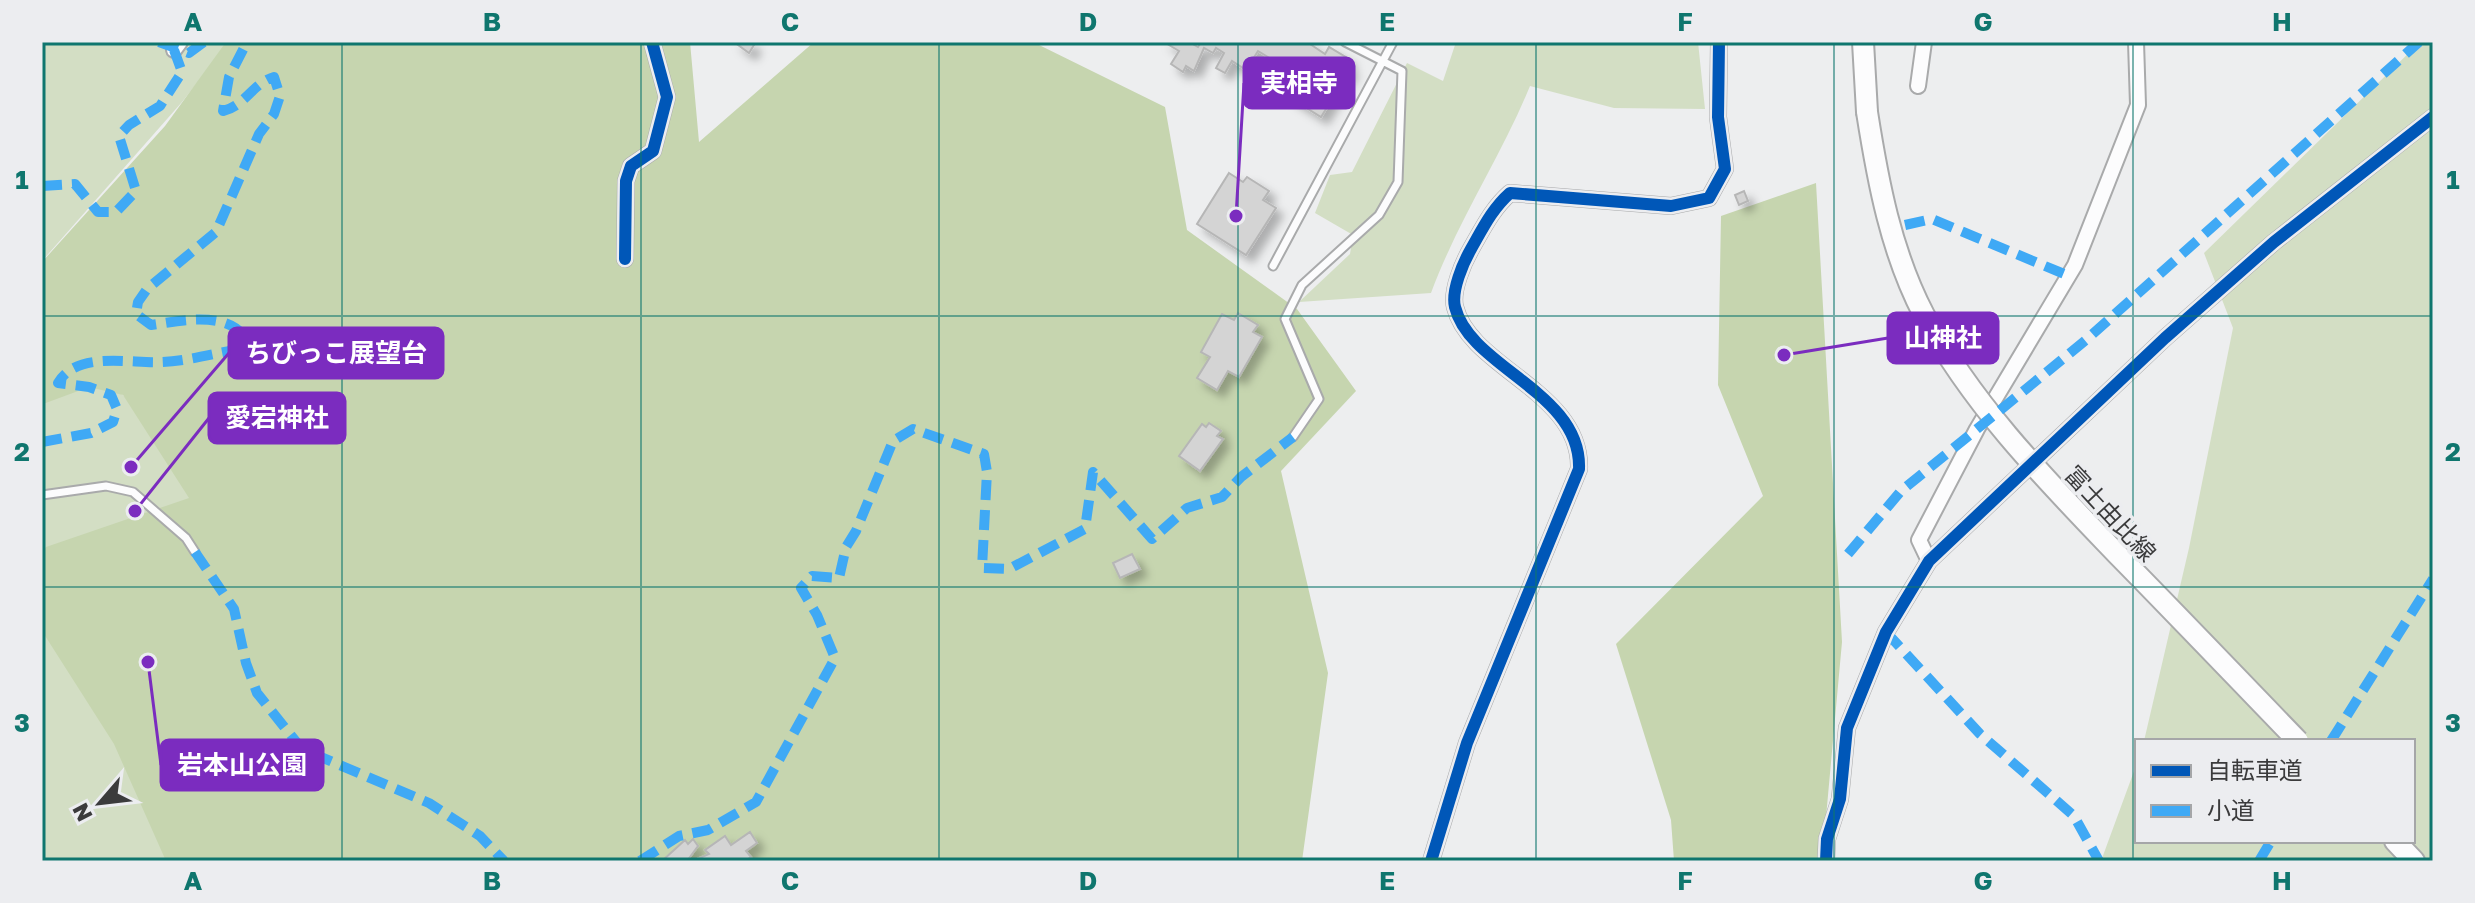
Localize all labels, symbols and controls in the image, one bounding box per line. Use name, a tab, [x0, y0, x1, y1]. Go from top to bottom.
text: A	[184, 6, 203, 37]
text: B	[483, 6, 501, 37]
text: C	[781, 6, 799, 37]
text: D	[1079, 6, 1097, 37]
text: E	[1379, 6, 1395, 37]
text: F	[1677, 6, 1693, 37]
text: G	[1973, 6, 1993, 37]
text: H	[2272, 6, 2292, 37]
callout: 実相寺	[1244, 58, 1354, 108]
text: 実相寺	[1260, 67, 1338, 98]
text: 1	[15, 164, 29, 195]
text: 1	[2446, 164, 2460, 195]
callout: 山神社	[1888, 313, 1998, 363]
text: 山神社	[1904, 322, 1982, 353]
callout: ちびっこ展望台	[229, 328, 443, 378]
text: ちびっこ展望台	[245, 337, 427, 368]
callout: 愛宕神社	[209, 393, 345, 443]
text: 愛宕神社	[225, 402, 329, 433]
text: 2	[14, 436, 30, 467]
text: 2	[2445, 436, 2461, 467]
street label: 富士由比線	[2060, 459, 2163, 567]
text: 3	[14, 707, 30, 738]
text: 3	[2445, 707, 2461, 738]
legend	[2135, 739, 2415, 843]
callout: 岩本山公園	[161, 740, 323, 790]
text: 岩本山公園	[177, 749, 307, 780]
text: 自転車道	[2207, 755, 2303, 784]
north arrow	[60, 763, 140, 843]
text: 小道	[2207, 795, 2255, 824]
text: N	[66, 799, 98, 826]
text: A	[184, 865, 203, 896]
text: B	[483, 865, 501, 896]
text: C	[781, 865, 799, 896]
text: D	[1079, 865, 1097, 896]
text: E	[1379, 865, 1395, 896]
text: F	[1677, 865, 1693, 896]
text: G	[1973, 865, 1993, 896]
text: H	[2272, 865, 2292, 896]

